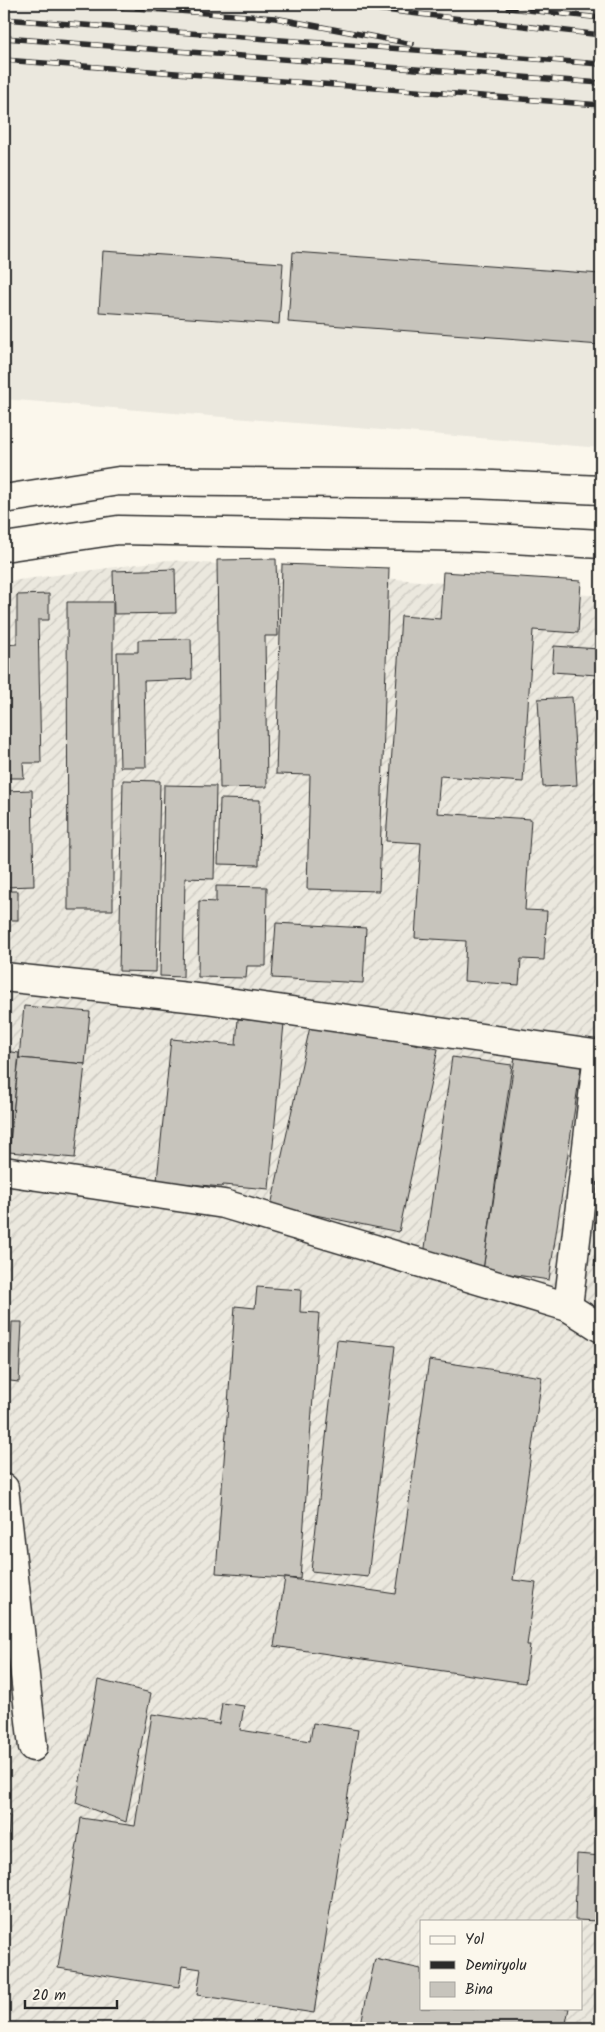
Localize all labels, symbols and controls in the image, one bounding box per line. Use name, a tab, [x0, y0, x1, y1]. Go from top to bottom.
legend	[420, 1920, 582, 2010]
text: Yol	[465, 1928, 484, 1952]
text: Demiryolu	[465, 1954, 527, 1978]
scale bar	[25, 1977, 118, 2009]
text: Bina	[465, 1978, 493, 2002]
text: 20 m	[32, 1984, 66, 2008]

